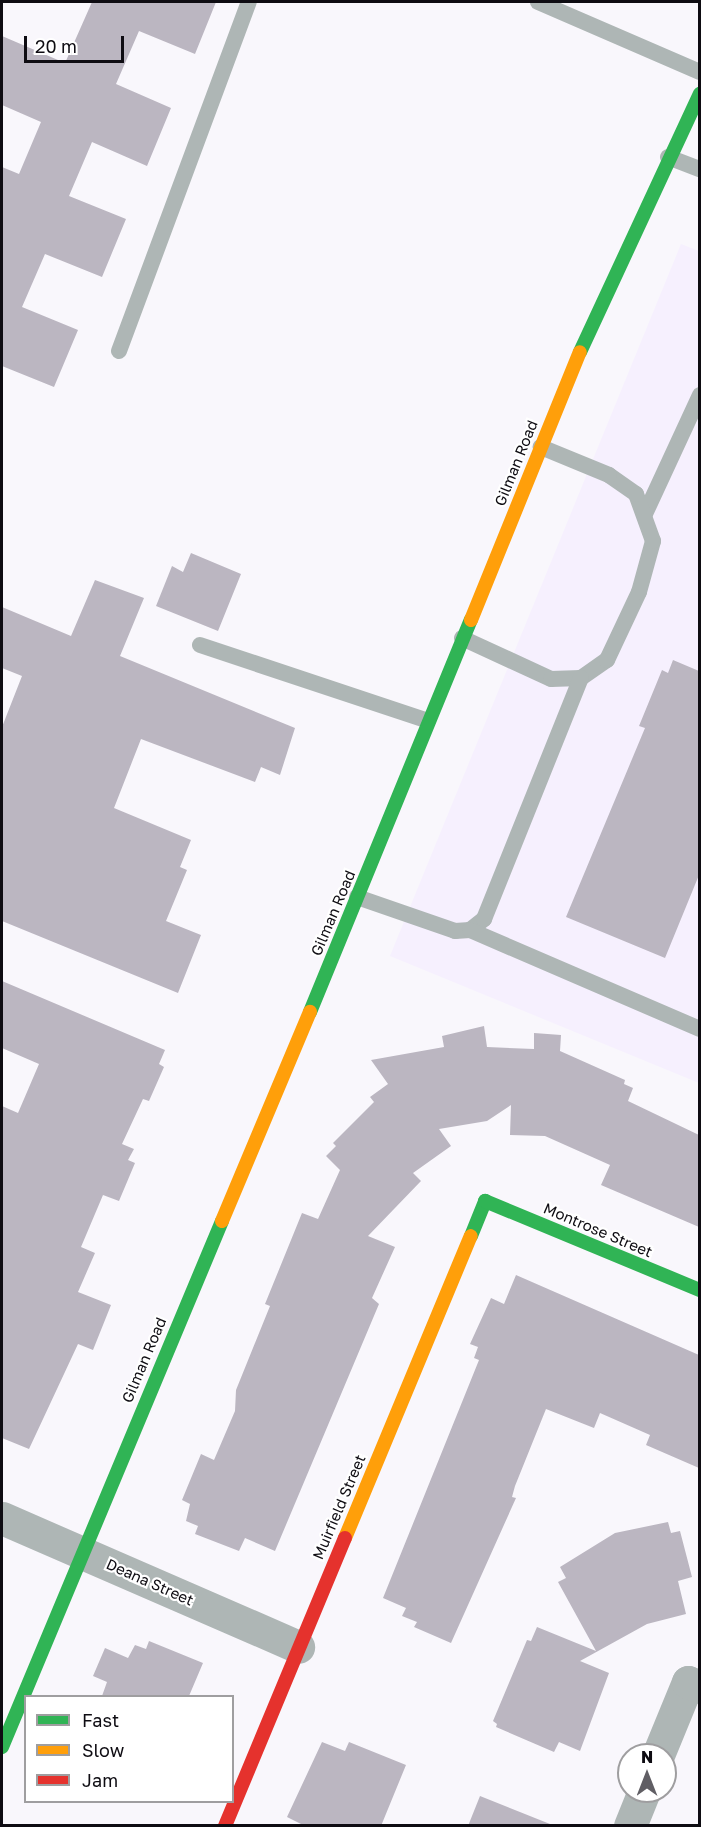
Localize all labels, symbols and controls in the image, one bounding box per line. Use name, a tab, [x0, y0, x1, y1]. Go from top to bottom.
scale bar	[27, 24, 128, 62]
text: 20 m	[35, 35, 77, 57]
street label: Gilman Road	[491, 418, 541, 508]
street label: Gilman Road	[307, 868, 359, 958]
street label: Montrose Street	[541, 1199, 655, 1261]
street label: Gilman Road	[118, 1315, 170, 1405]
street label: Muirfield Street	[309, 1452, 369, 1562]
street label: Deana Street	[104, 1555, 196, 1609]
legend	[24, 1695, 234, 1803]
text: Fast	[82, 1709, 119, 1731]
text: Slow	[82, 1739, 124, 1761]
north arrow	[617, 1743, 677, 1803]
text: N	[641, 1747, 653, 1767]
text: Jam	[82, 1769, 118, 1791]

